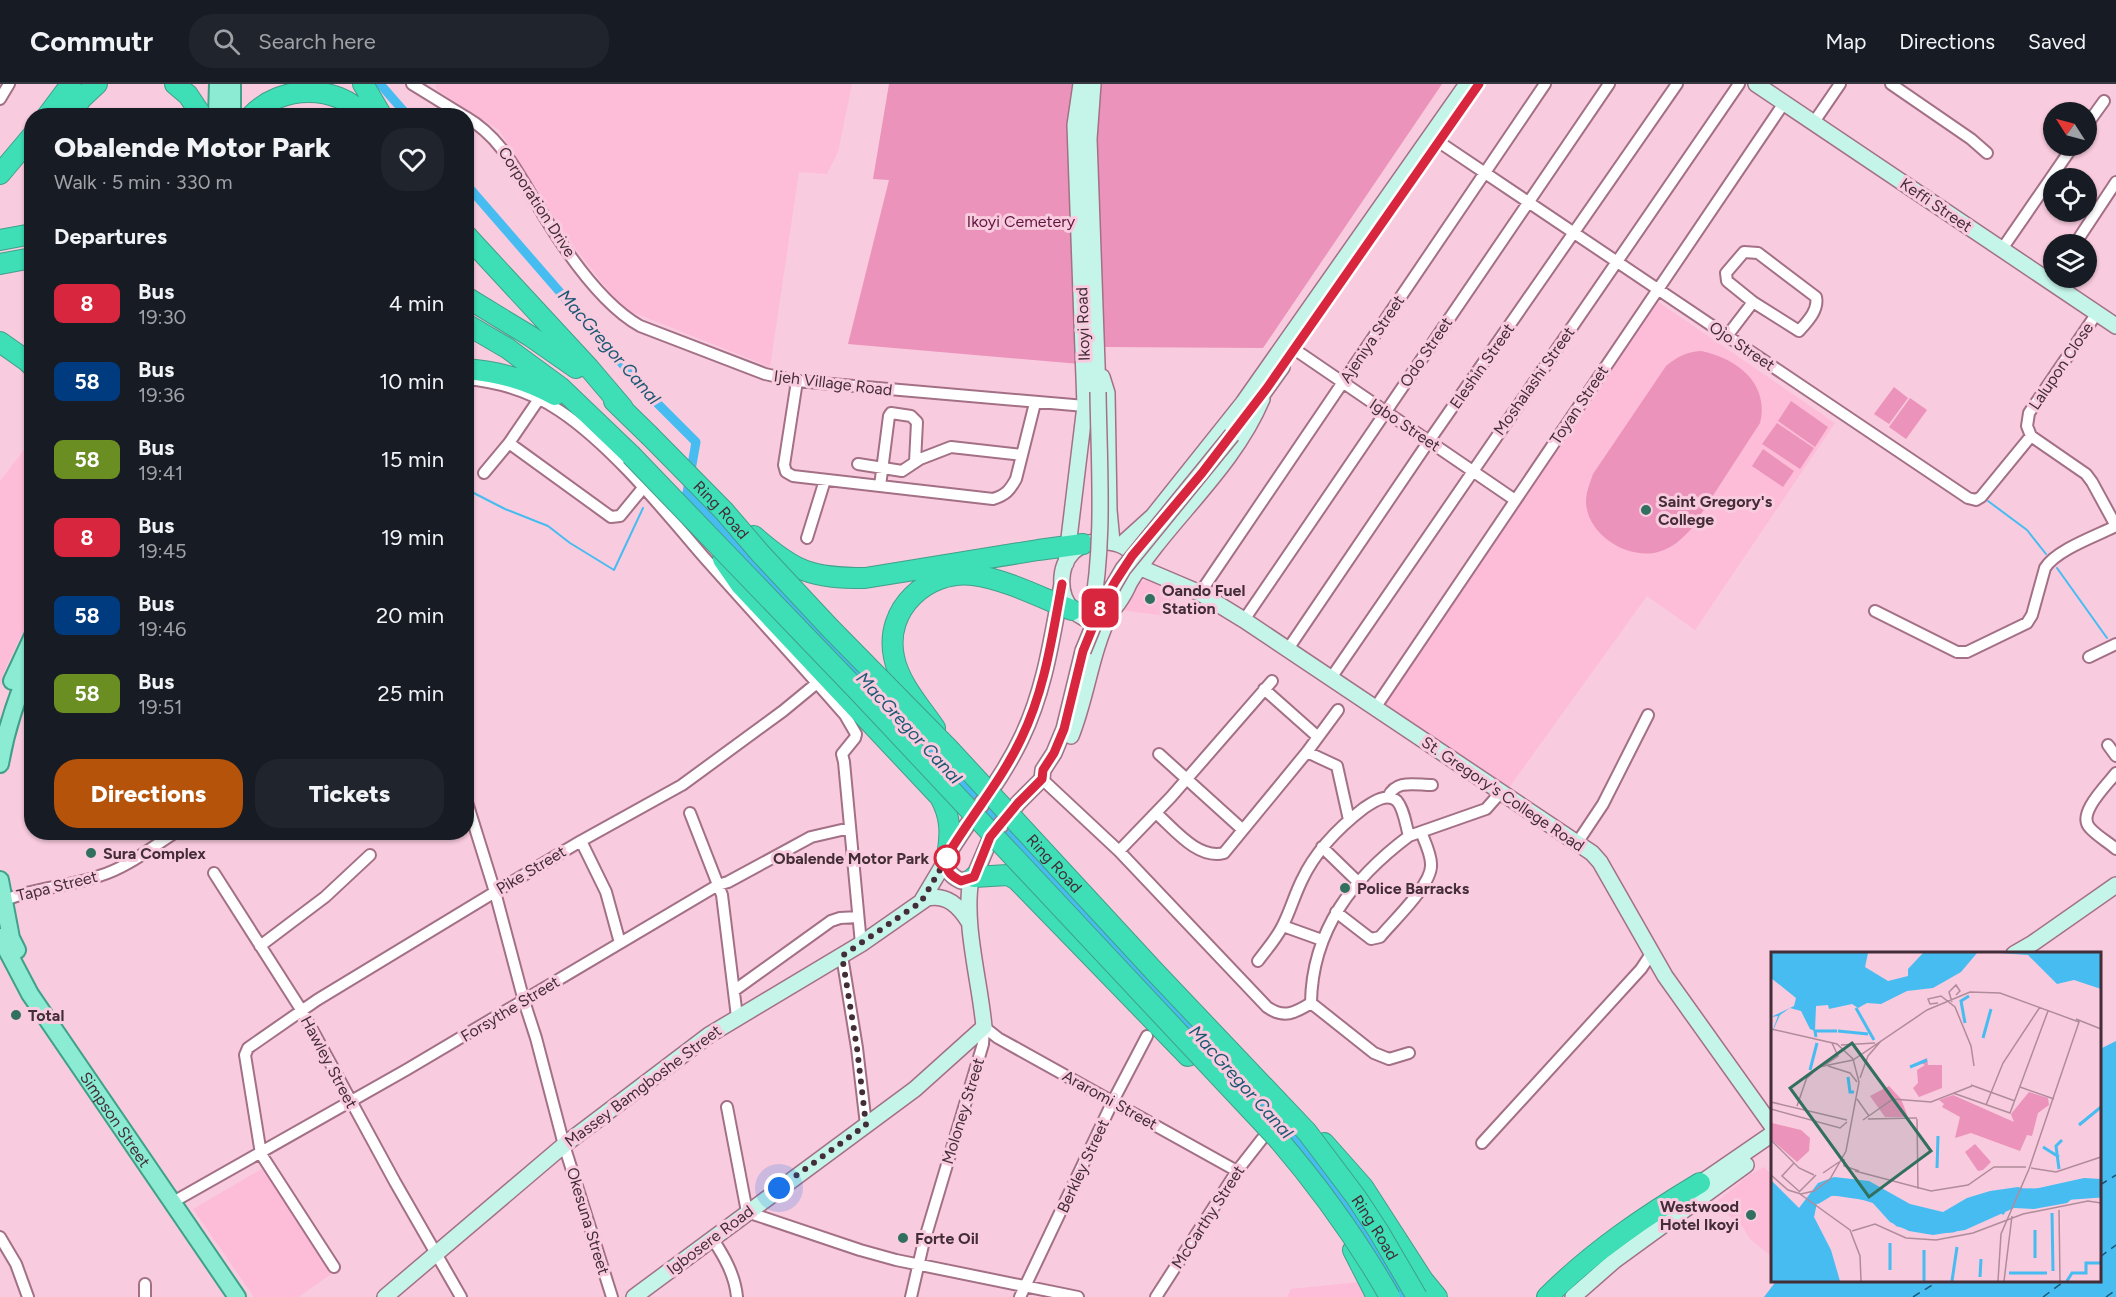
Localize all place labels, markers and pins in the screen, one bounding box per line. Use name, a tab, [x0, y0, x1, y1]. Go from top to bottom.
place label: Saint Gregory's College	[1658, 492, 1773, 529]
marker: Saint Gregory's College	[1639, 503, 1653, 517]
place label: Oando Fuel Station	[1162, 581, 1245, 618]
marker: Oando Fuel Station	[1143, 592, 1157, 606]
place label: Sura Complex	[103, 844, 206, 863]
marker: Obalende Motor Park	[934, 845, 960, 871]
marker: Sura Complex	[84, 846, 98, 860]
place label: Obalende Motor Park	[773, 849, 929, 868]
place label: Police Barracks	[1357, 879, 1470, 898]
marker: Police Barracks	[1338, 881, 1352, 895]
place label: Total	[28, 1006, 64, 1025]
marker: Total	[9, 1008, 23, 1022]
place label: Westwood Hotel Ikoyi	[1660, 1197, 1739, 1234]
marker: Westwood Hotel Ikoyi	[1744, 1208, 1758, 1222]
place label: Forte Oil	[915, 1229, 979, 1248]
marker: Forte Oil	[896, 1231, 910, 1245]

